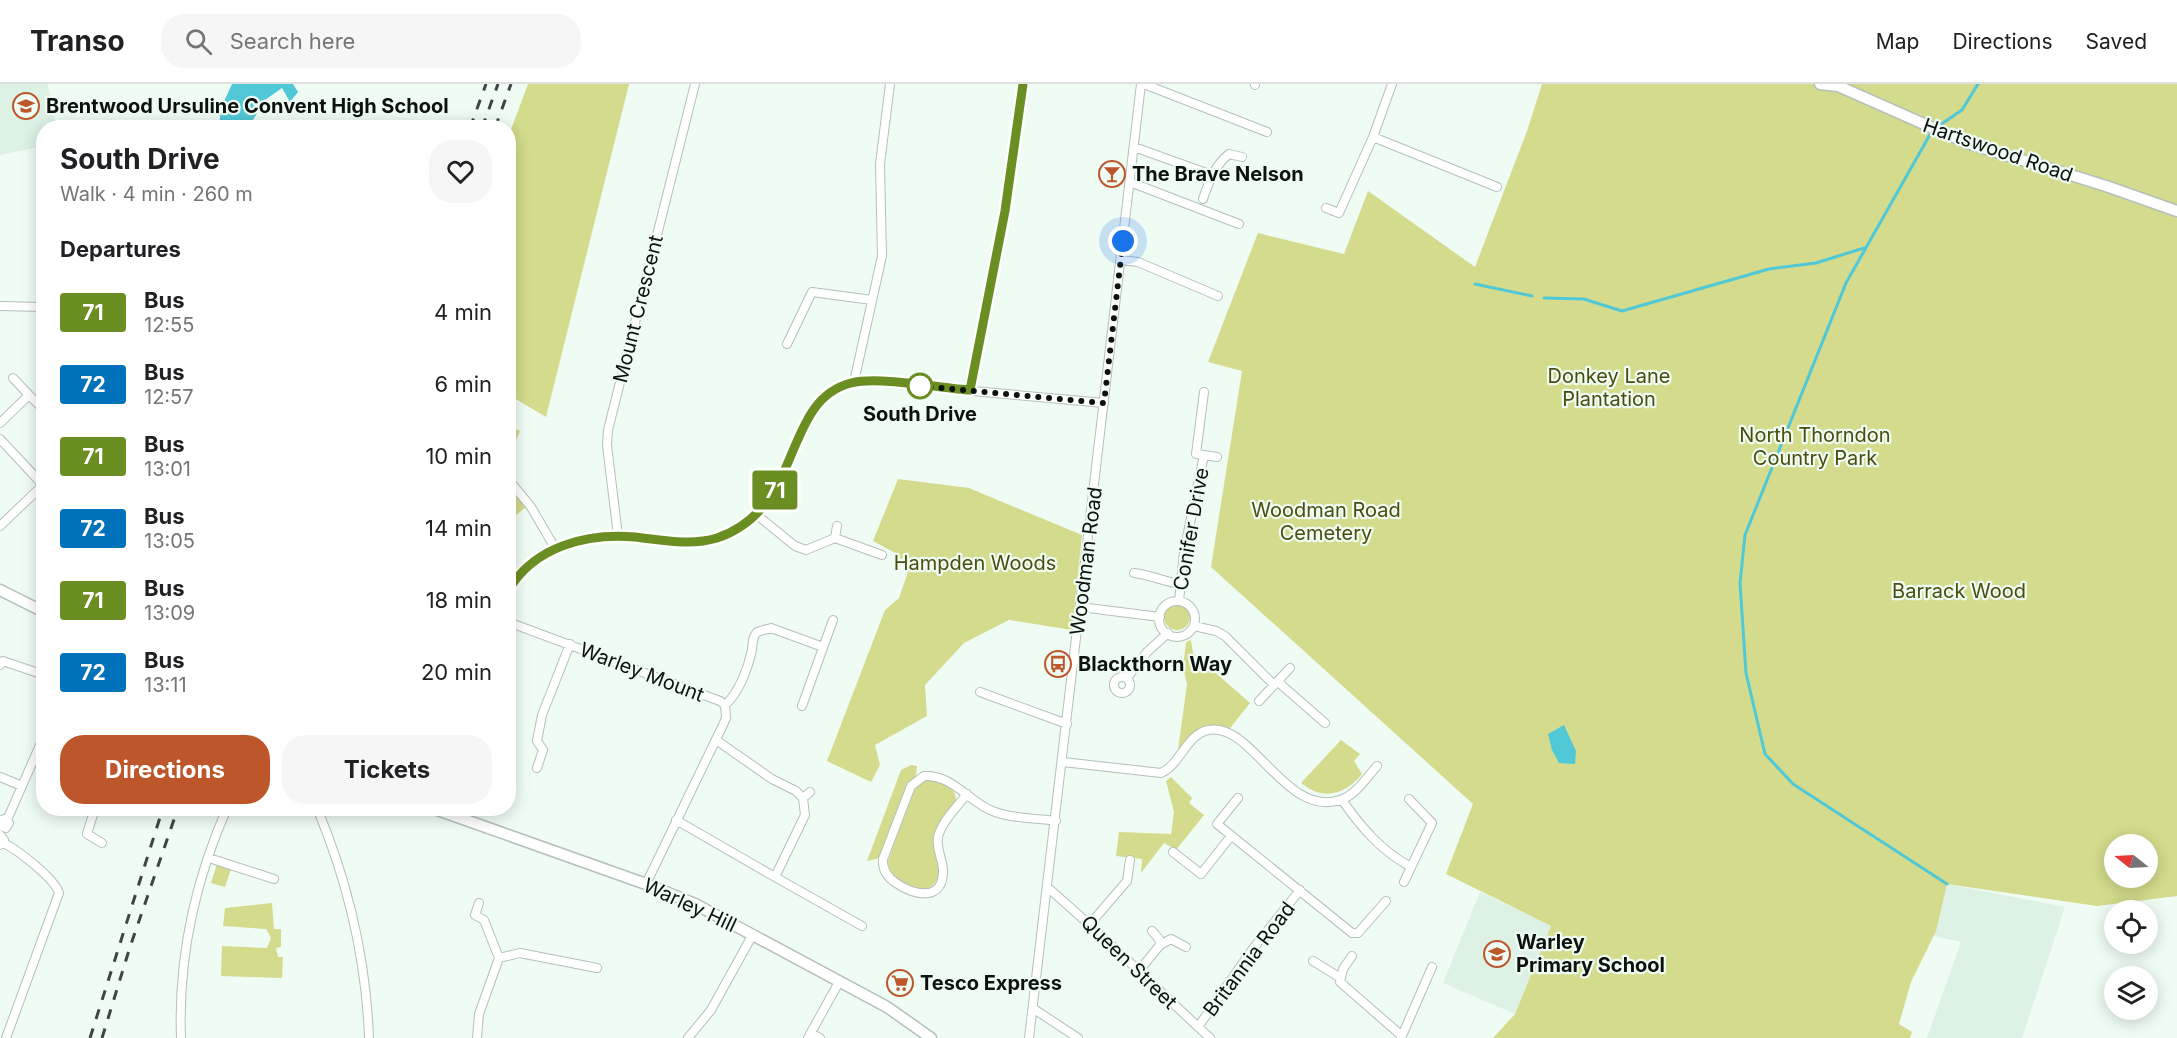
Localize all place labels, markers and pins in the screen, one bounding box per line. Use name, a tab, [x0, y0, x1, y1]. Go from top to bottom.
school or university icon: Brentwood Ursuline Convent High School	[11, 91, 41, 121]
place label: Brentwood Ursuline Convent High School	[46, 94, 449, 118]
bar icon: The Brave Nelson	[1097, 159, 1127, 189]
place label: The Brave Nelson	[1132, 162, 1304, 186]
marker: South Drive	[907, 373, 933, 399]
place label: South Drive	[863, 402, 977, 426]
bus stop icon: Blackthorn Way	[1043, 649, 1073, 679]
place label: Blackthorn Way	[1078, 652, 1232, 676]
place label: Warley Primary School	[1516, 930, 1665, 977]
school or university icon: Warley Primary School	[1482, 939, 1512, 969]
supermarket icon: Tesco Express	[885, 968, 915, 998]
place label: Tesco Express	[920, 971, 1062, 995]

